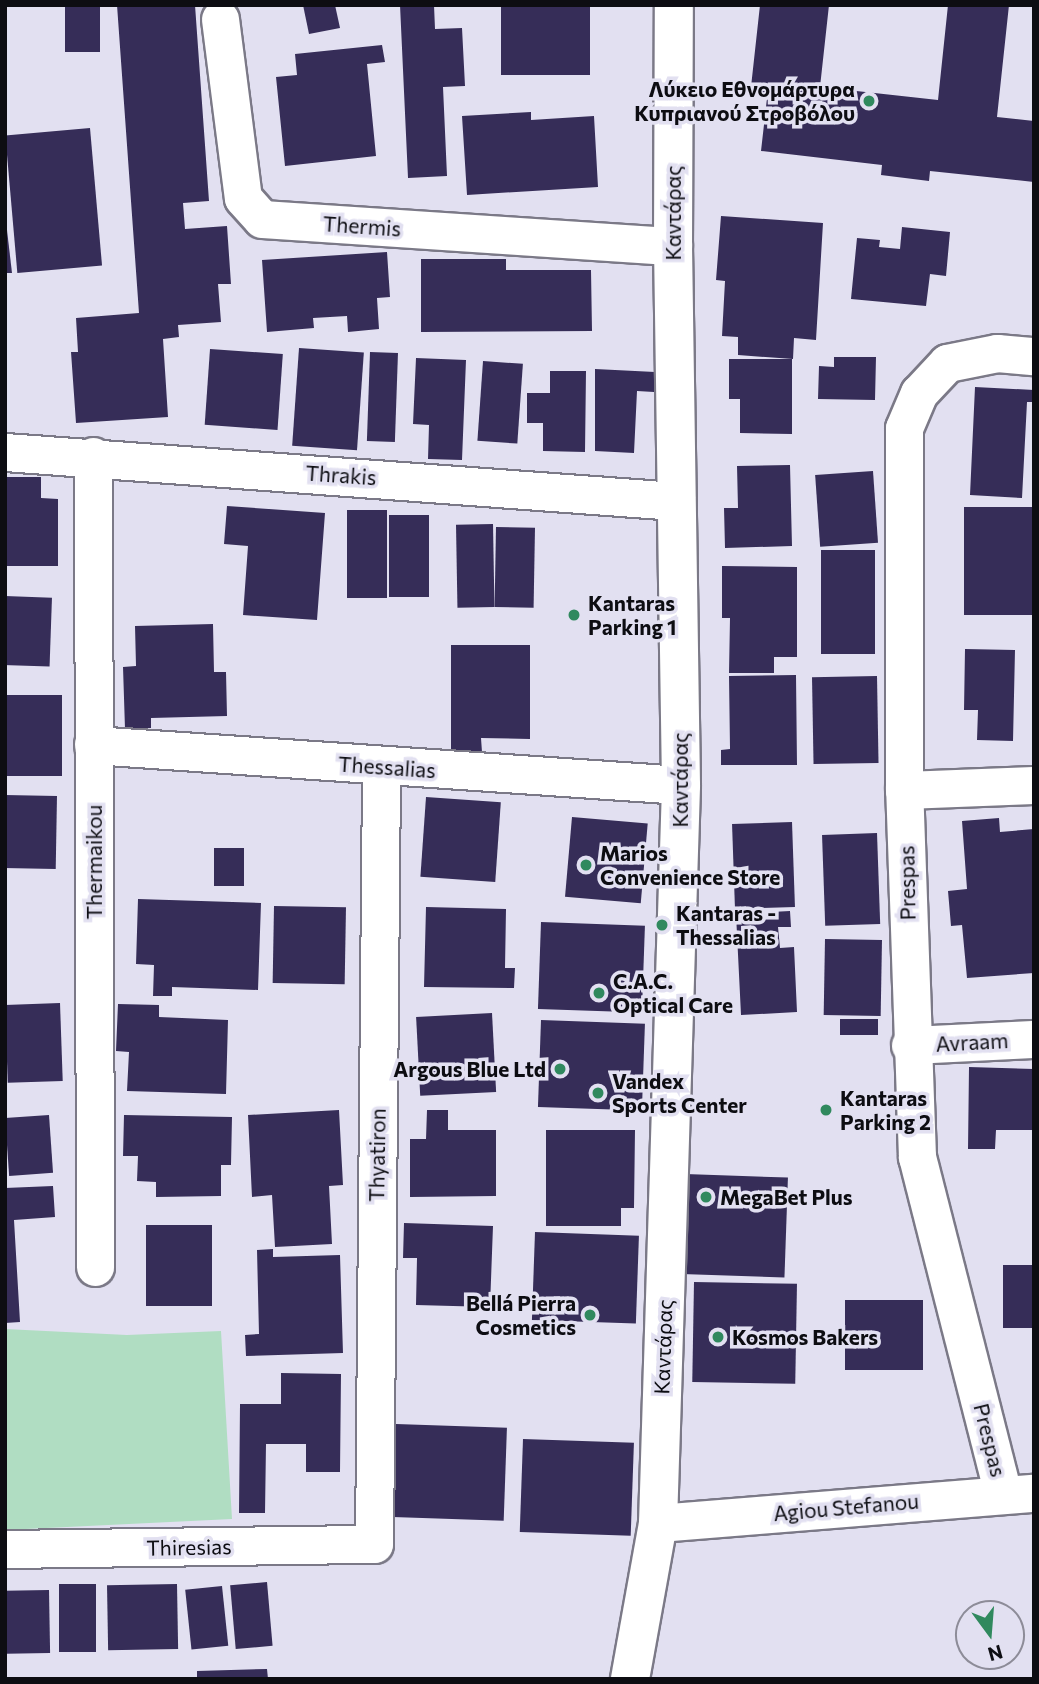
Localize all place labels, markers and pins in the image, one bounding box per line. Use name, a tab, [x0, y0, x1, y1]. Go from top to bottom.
place label: Λύκειο Εθνομάρτυρα Κυπριανού Στροβόλου	[634, 76, 855, 126]
marker: Λύκειο Εθνομάρτυρα Κυπριανού Στροβόλου	[861, 93, 877, 109]
place label: Kantaras Parking 1	[588, 590, 676, 640]
marker: Kantaras Parking 1	[566, 607, 582, 623]
place label: Marios Convenience Store	[600, 840, 780, 890]
marker: Marios Convenience Store	[578, 857, 594, 873]
place label: Kantaras - Thessalias	[676, 900, 776, 950]
marker: Kantaras - Thessalias	[654, 917, 670, 933]
place label: C.A.C. Optical Care	[613, 968, 733, 1018]
marker: C.A.C. Optical Care	[591, 985, 607, 1001]
place label: Argous Blue Ltd	[393, 1056, 546, 1082]
marker: Argous Blue Ltd	[552, 1061, 568, 1077]
place label: Vandex Sports Center	[612, 1068, 747, 1118]
marker: Vandex Sports Center	[590, 1085, 606, 1101]
place label: Kantaras Parking 2	[840, 1085, 931, 1135]
marker: Kantaras Parking 2	[818, 1102, 834, 1118]
place label: MegaBet Plus	[720, 1184, 853, 1210]
marker: MegaBet Plus	[698, 1189, 714, 1205]
place label: Bellá Pierra Cosmetics	[466, 1290, 576, 1340]
marker: Bellá Pierra Cosmetics	[582, 1307, 598, 1323]
place label: Kosmos Bakers	[732, 1324, 878, 1350]
marker: Kosmos Bakers	[710, 1329, 726, 1345]

